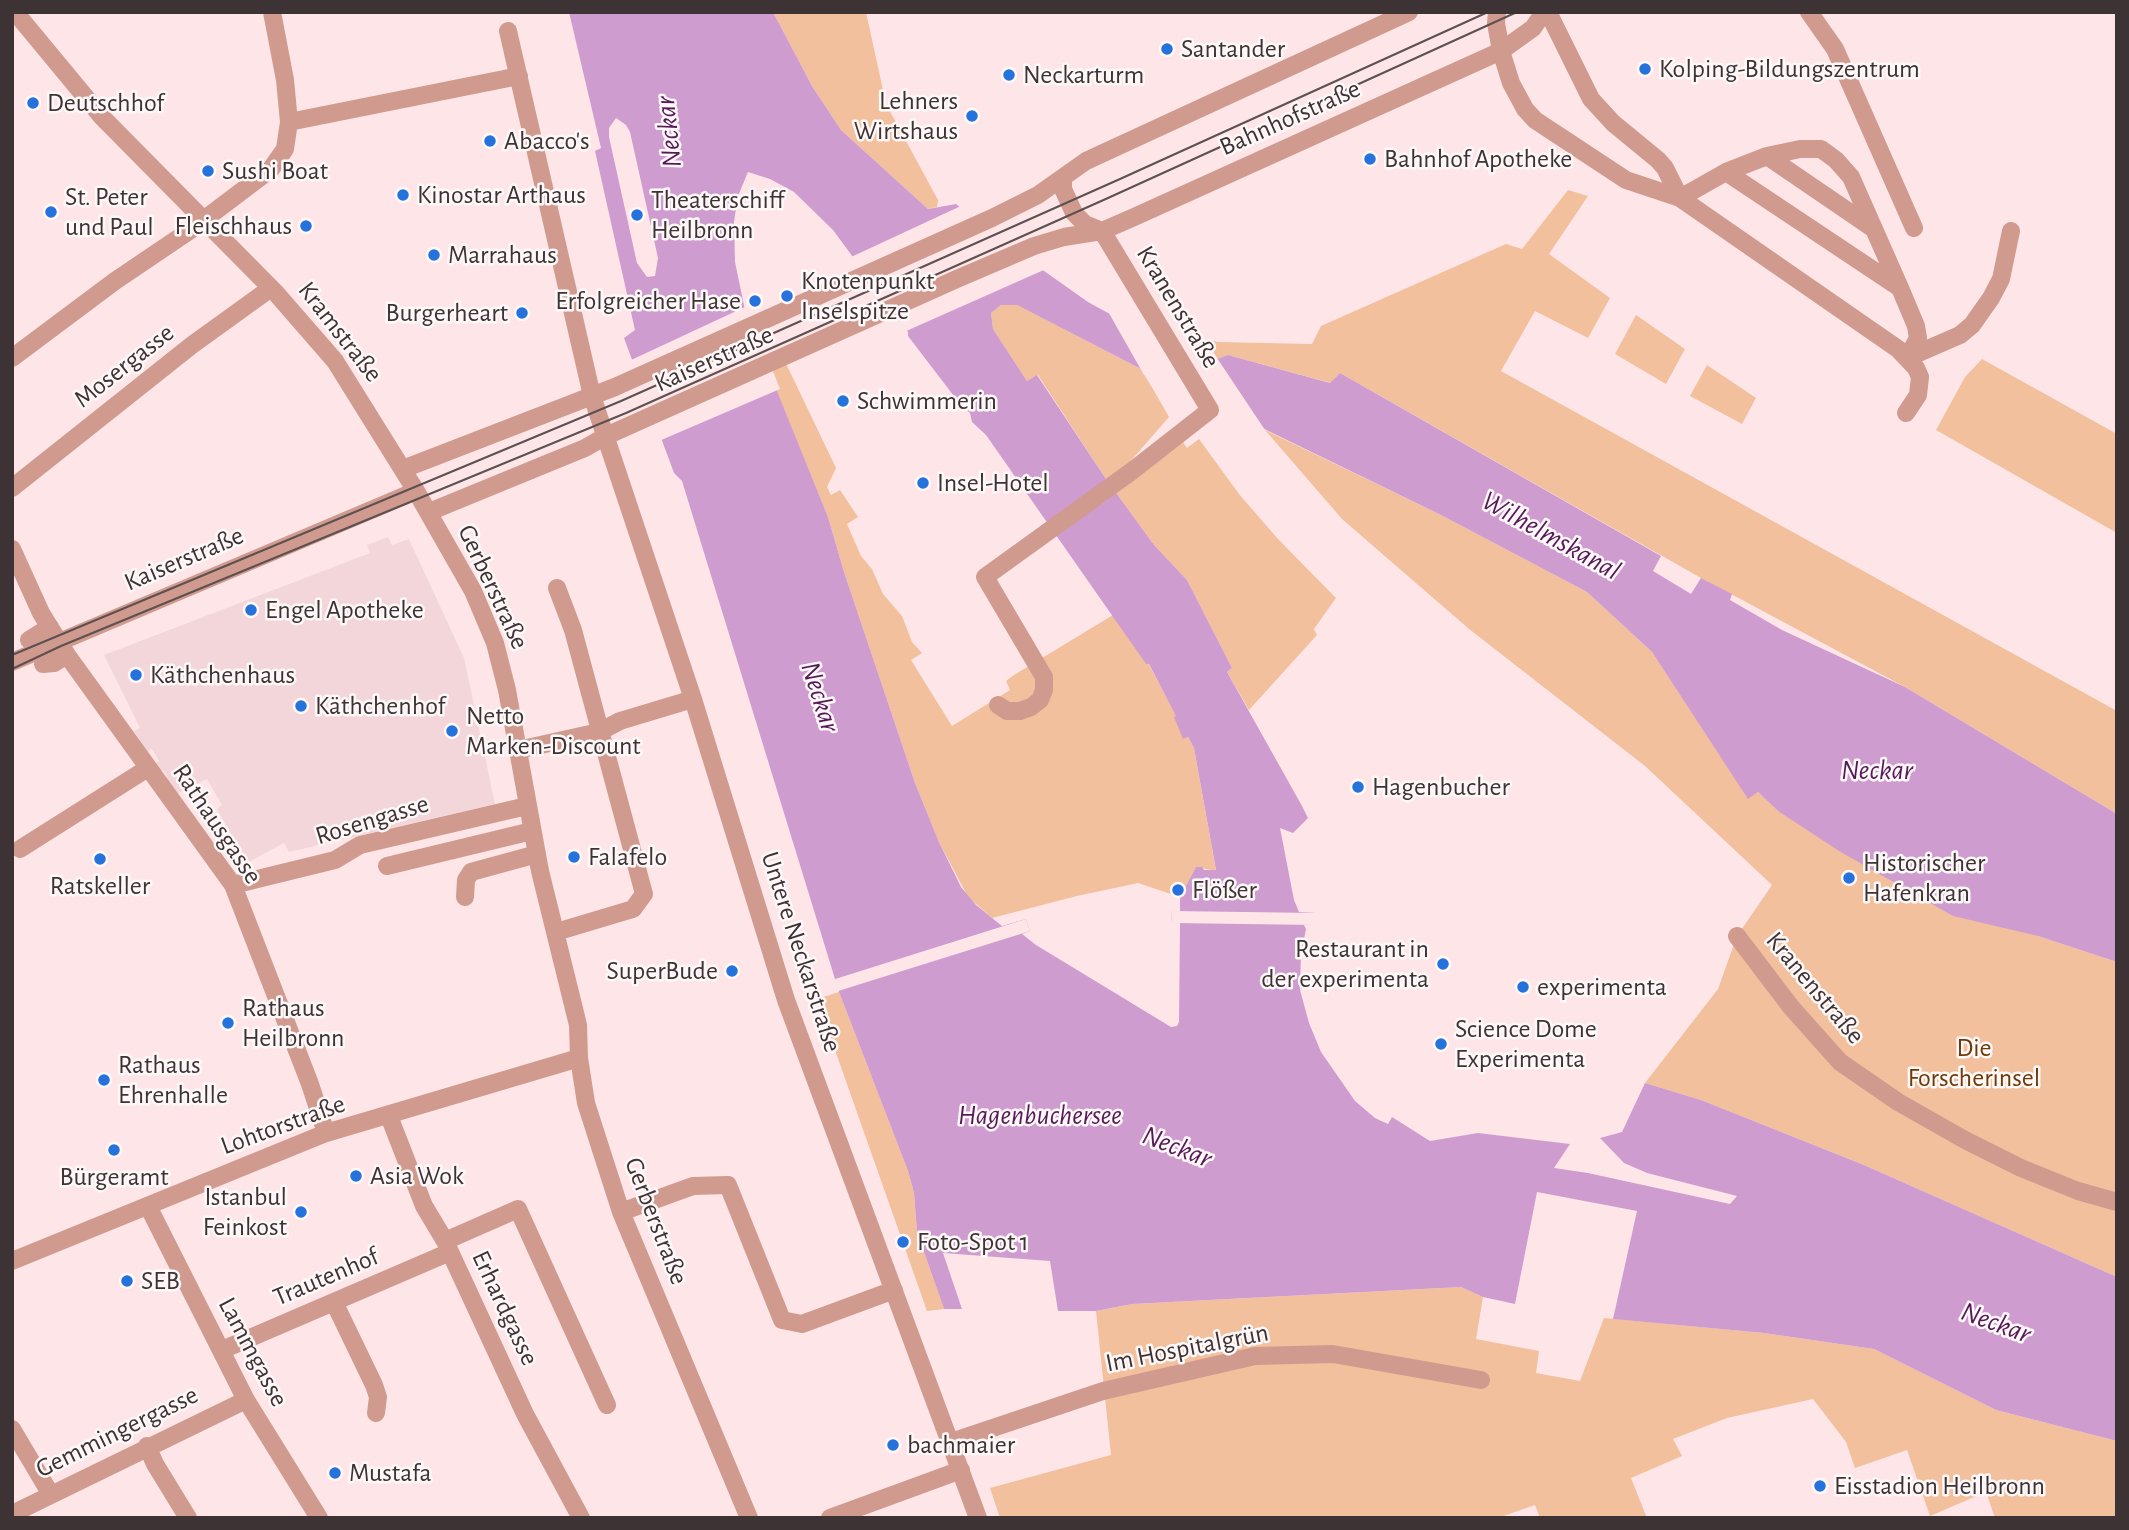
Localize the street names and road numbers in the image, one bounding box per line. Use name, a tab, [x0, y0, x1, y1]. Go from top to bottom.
street label: Bahnhofstraße	[1215, 73, 1365, 163]
street label: Kranenstraße	[1129, 240, 1227, 374]
street label: Kramstraße	[291, 275, 389, 389]
street label: Mosergasse	[68, 317, 180, 415]
street label: Kaiserstraße	[650, 319, 778, 399]
street label: Kaiserstraße	[120, 520, 248, 598]
street label: Gerberstraße	[451, 520, 535, 654]
street label: Rathausgasse	[165, 758, 269, 890]
street label: Rosengasse	[312, 788, 432, 852]
street label: Untere Neckarstraße	[754, 848, 848, 1056]
street label: Kranenstraße	[1759, 925, 1871, 1051]
street label: Lohtorstraße	[217, 1088, 349, 1162]
street label: Gerberstraße	[617, 1153, 695, 1289]
street label: Trautenhof	[269, 1241, 383, 1313]
street label: Erhardgasse	[465, 1246, 545, 1370]
street label: Lammgasse	[211, 1292, 295, 1412]
street label: Im Hospitalgrün	[1103, 1317, 1271, 1379]
street label: Gemmingergasse	[31, 1379, 203, 1485]

